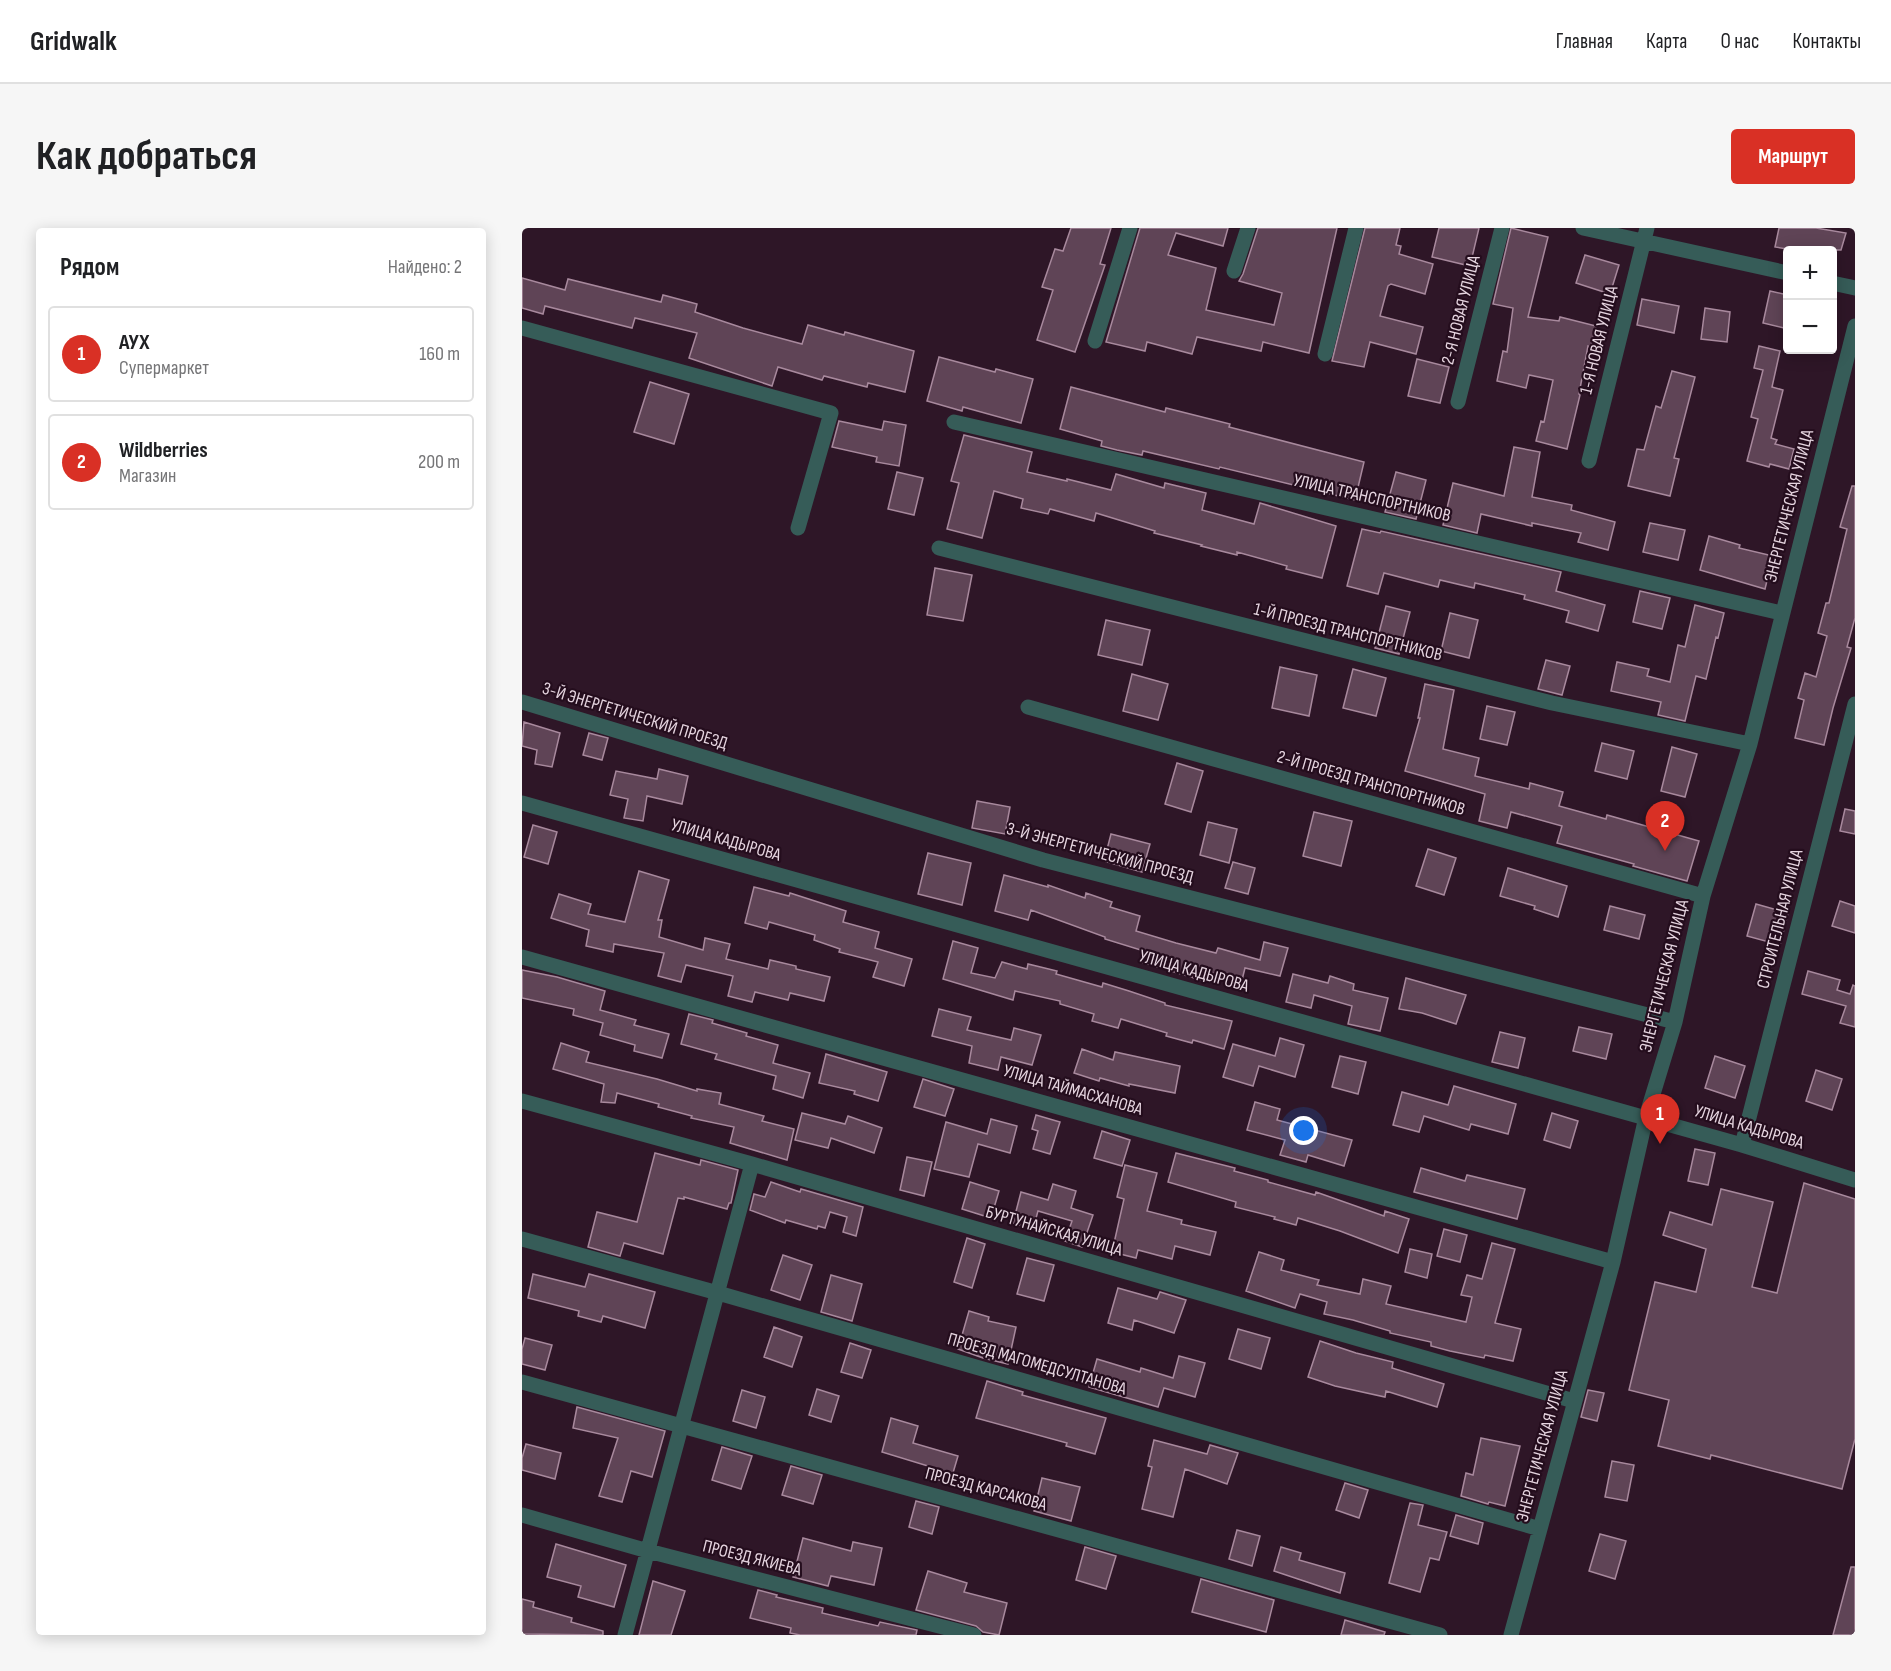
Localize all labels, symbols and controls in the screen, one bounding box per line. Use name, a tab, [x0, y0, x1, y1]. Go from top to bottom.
text: Gridwalk	[30, 25, 117, 58]
text: Главная	[1556, 29, 1613, 54]
text: Карта	[1646, 29, 1687, 54]
text: О нас	[1720, 29, 1759, 54]
text: Контакты	[1792, 29, 1861, 54]
button: Маршрут	[1731, 129, 1855, 184]
text: Как добраться	[36, 131, 257, 182]
map controls	[1783, 246, 1837, 354]
button: +	[1783, 246, 1837, 300]
text: Рядом	[60, 252, 119, 283]
street label: 2-Я НОВАЯ УЛИЦА	[1437, 253, 1485, 367]
text: Найдено: 2	[388, 255, 462, 279]
street label: 1-Я НОВАЯ УЛИЦА	[1575, 283, 1623, 396]
button: −	[1783, 300, 1837, 354]
text: АУХ	[119, 329, 149, 356]
text: 1	[78, 342, 85, 366]
text: 160 m	[419, 342, 460, 366]
text: Супермаркет	[119, 356, 209, 380]
street label: ЭНЕРГЕТИЧЕСКАЯ УЛИЦА	[1760, 427, 1818, 584]
text: Wildberries	[119, 437, 208, 464]
text: 2	[77, 450, 86, 474]
text: 200 m	[418, 450, 460, 474]
text: Магазин	[119, 464, 176, 488]
street label: УЛИЦА ТРАНСПОРТНИКОВ	[1291, 470, 1453, 526]
street label: 1-Й ПРОЕЗД ТРАНСПОРТНИКОВ	[1252, 598, 1444, 666]
street label: 3-Й ЭНЕРГЕТИЧЕСКИЙ ПРОЕЗД	[540, 678, 730, 754]
street label: 2-Й ПРОЕЗД ТРАНСПОРТНИКОВ	[1275, 746, 1467, 820]
pin: 2	[1646, 802, 1684, 851]
street label: УЛИЦА КАДЫРОВА	[669, 814, 784, 866]
street label: 3-Й ЭНЕРГЕТИЧЕСКИЙ ПРОЕЗД	[1004, 818, 1196, 888]
street label: СТРОИТЕЛЬНАЯ УЛИЦА	[1753, 847, 1808, 991]
street label: ЭНЕРГЕТИЧЕСКАЯ УЛИЦА	[1635, 897, 1693, 1054]
street label: УЛИЦА КАДЫРОВА	[1137, 945, 1252, 997]
street label: УЛИЦА ТАЙМАСХАНОВА	[1001, 1060, 1145, 1120]
pin: 1	[1640, 1094, 1680, 1144]
street label: УЛИЦА КАДЫРОВА	[1692, 1100, 1807, 1154]
your location	[1289, 1116, 1318, 1145]
street label: БУРТУНАЙСКАЯ УЛИЦА	[983, 1201, 1125, 1261]
street label: ПРОЕЗД МАГОМЕДСУЛТАНОВА	[945, 1328, 1129, 1400]
street label: ЭНЕРГЕТИЧЕСКАЯ УЛИЦА	[1512, 1367, 1572, 1524]
street label: ПРОЕЗД КАРСАКОВА	[923, 1463, 1049, 1515]
street label: ПРОЕЗД ЯКИЕВА	[700, 1536, 804, 1580]

